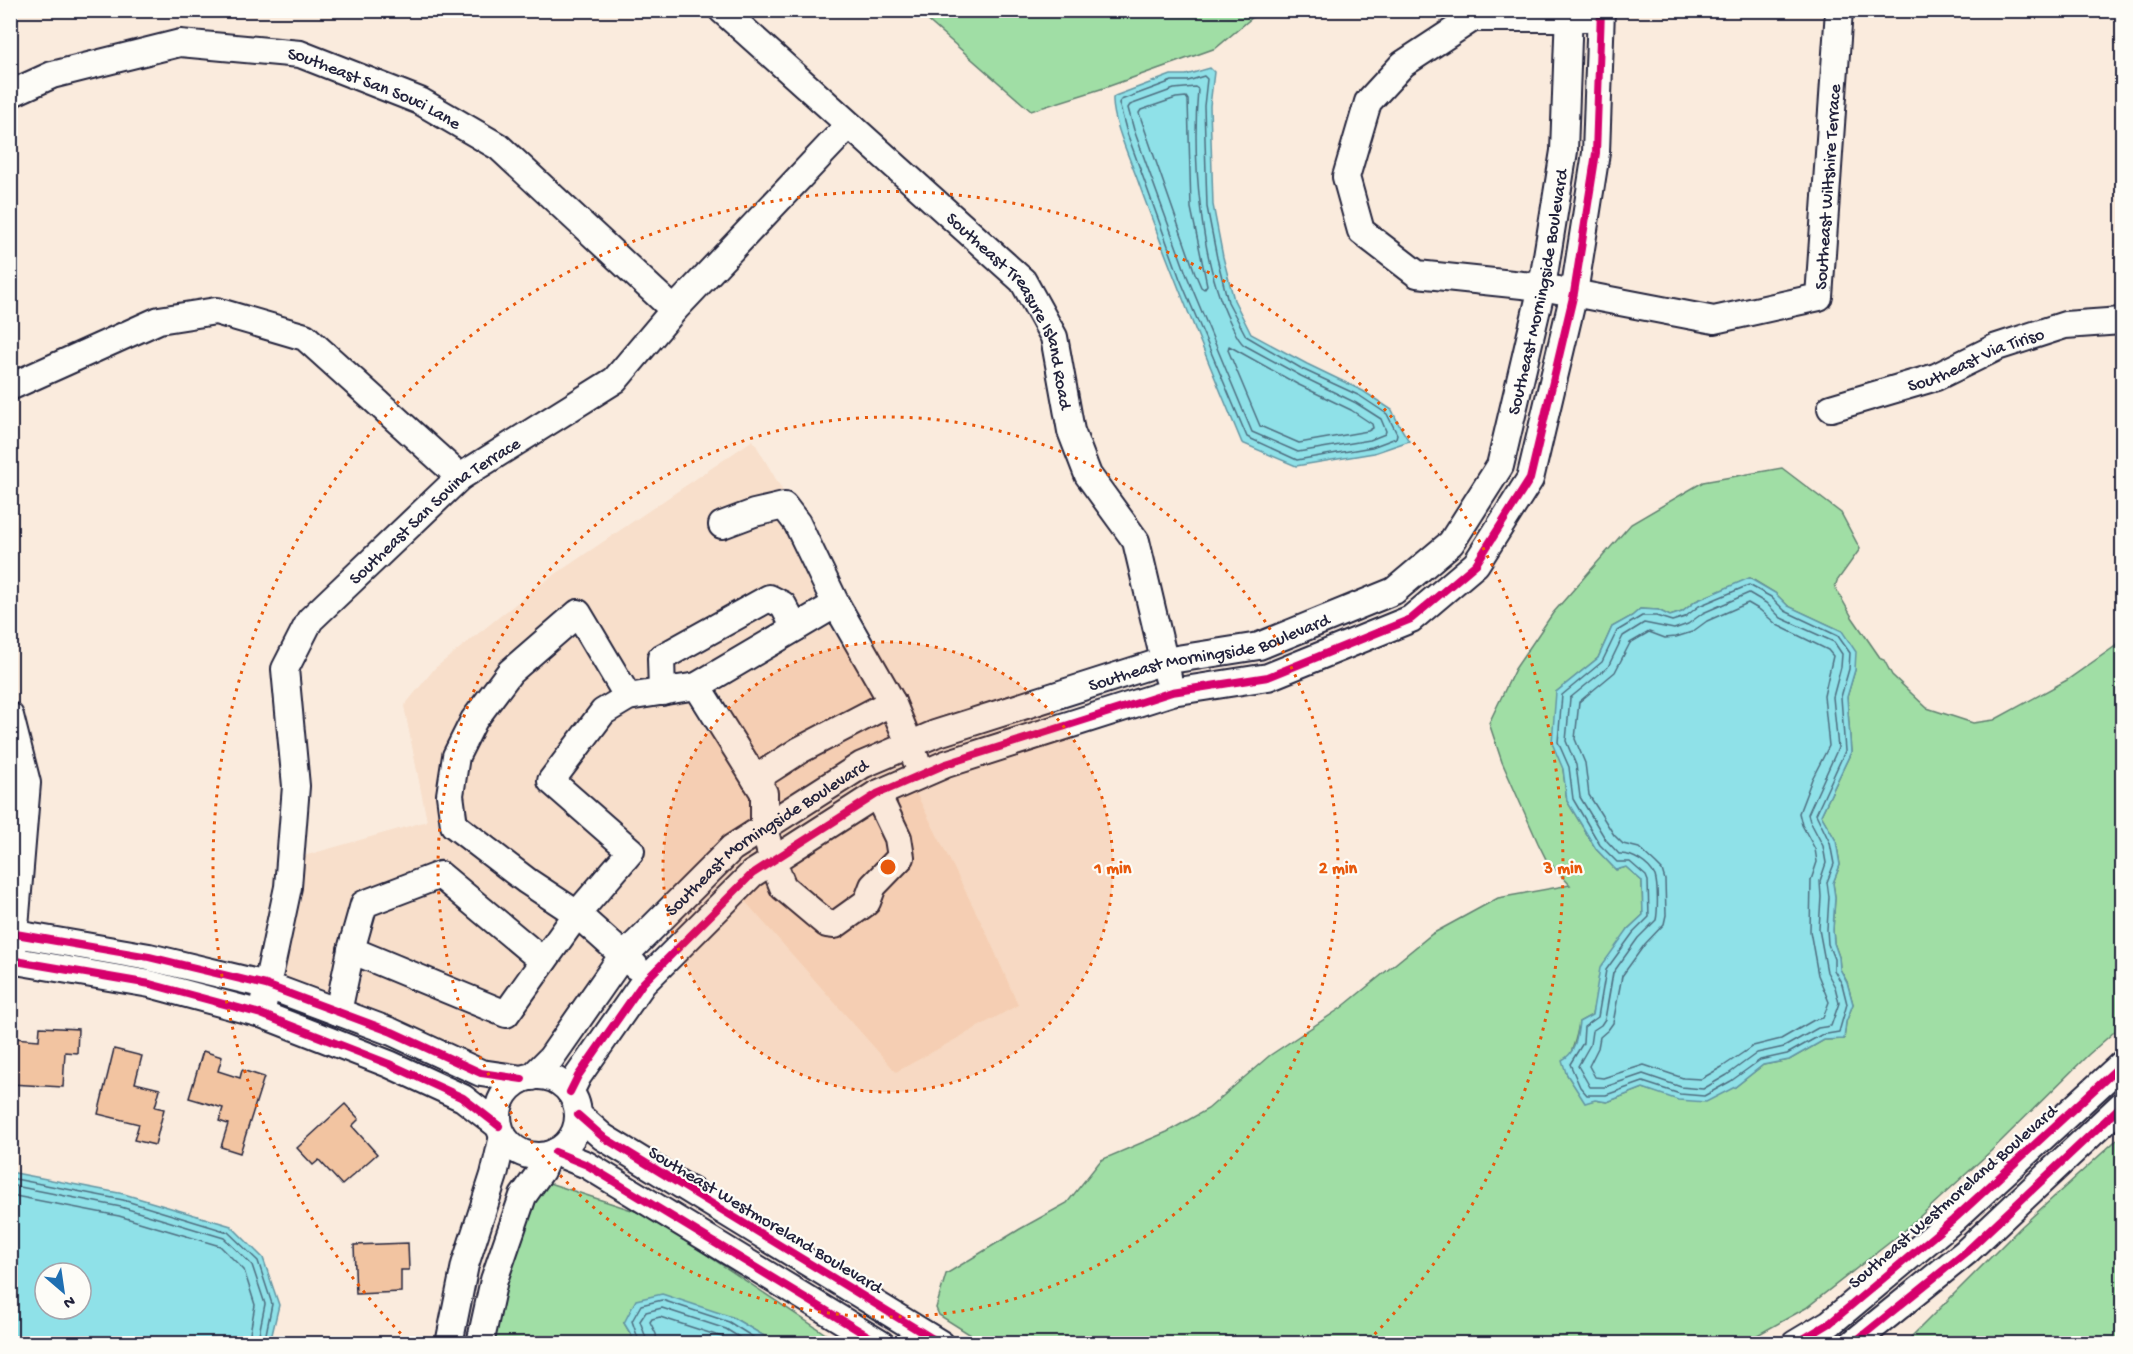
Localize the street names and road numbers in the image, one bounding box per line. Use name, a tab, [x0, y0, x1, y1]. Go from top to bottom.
street label: Southeast San Souci Lane	[287, 45, 464, 136]
street label: Southeast Wiltshire Terrace	[1812, 83, 1847, 290]
street label: Southeast Morningside Boulevard	[1504, 166, 1574, 417]
street label: Southeast Treasure Island Road	[941, 209, 1075, 413]
street label: Southeast Via Tiriso	[1905, 324, 2047, 398]
street label: Southeast San Sovina Terrace	[346, 434, 526, 590]
street label: Southeast Morningside Boulevard	[1086, 610, 1335, 697]
street label: Southeast Morningside Boulevard	[662, 755, 874, 922]
street label: Southeast Westmoreland Boulevard	[1845, 1101, 2063, 1294]
street label: Southeast Westmoreland Boulevard	[644, 1143, 887, 1300]

